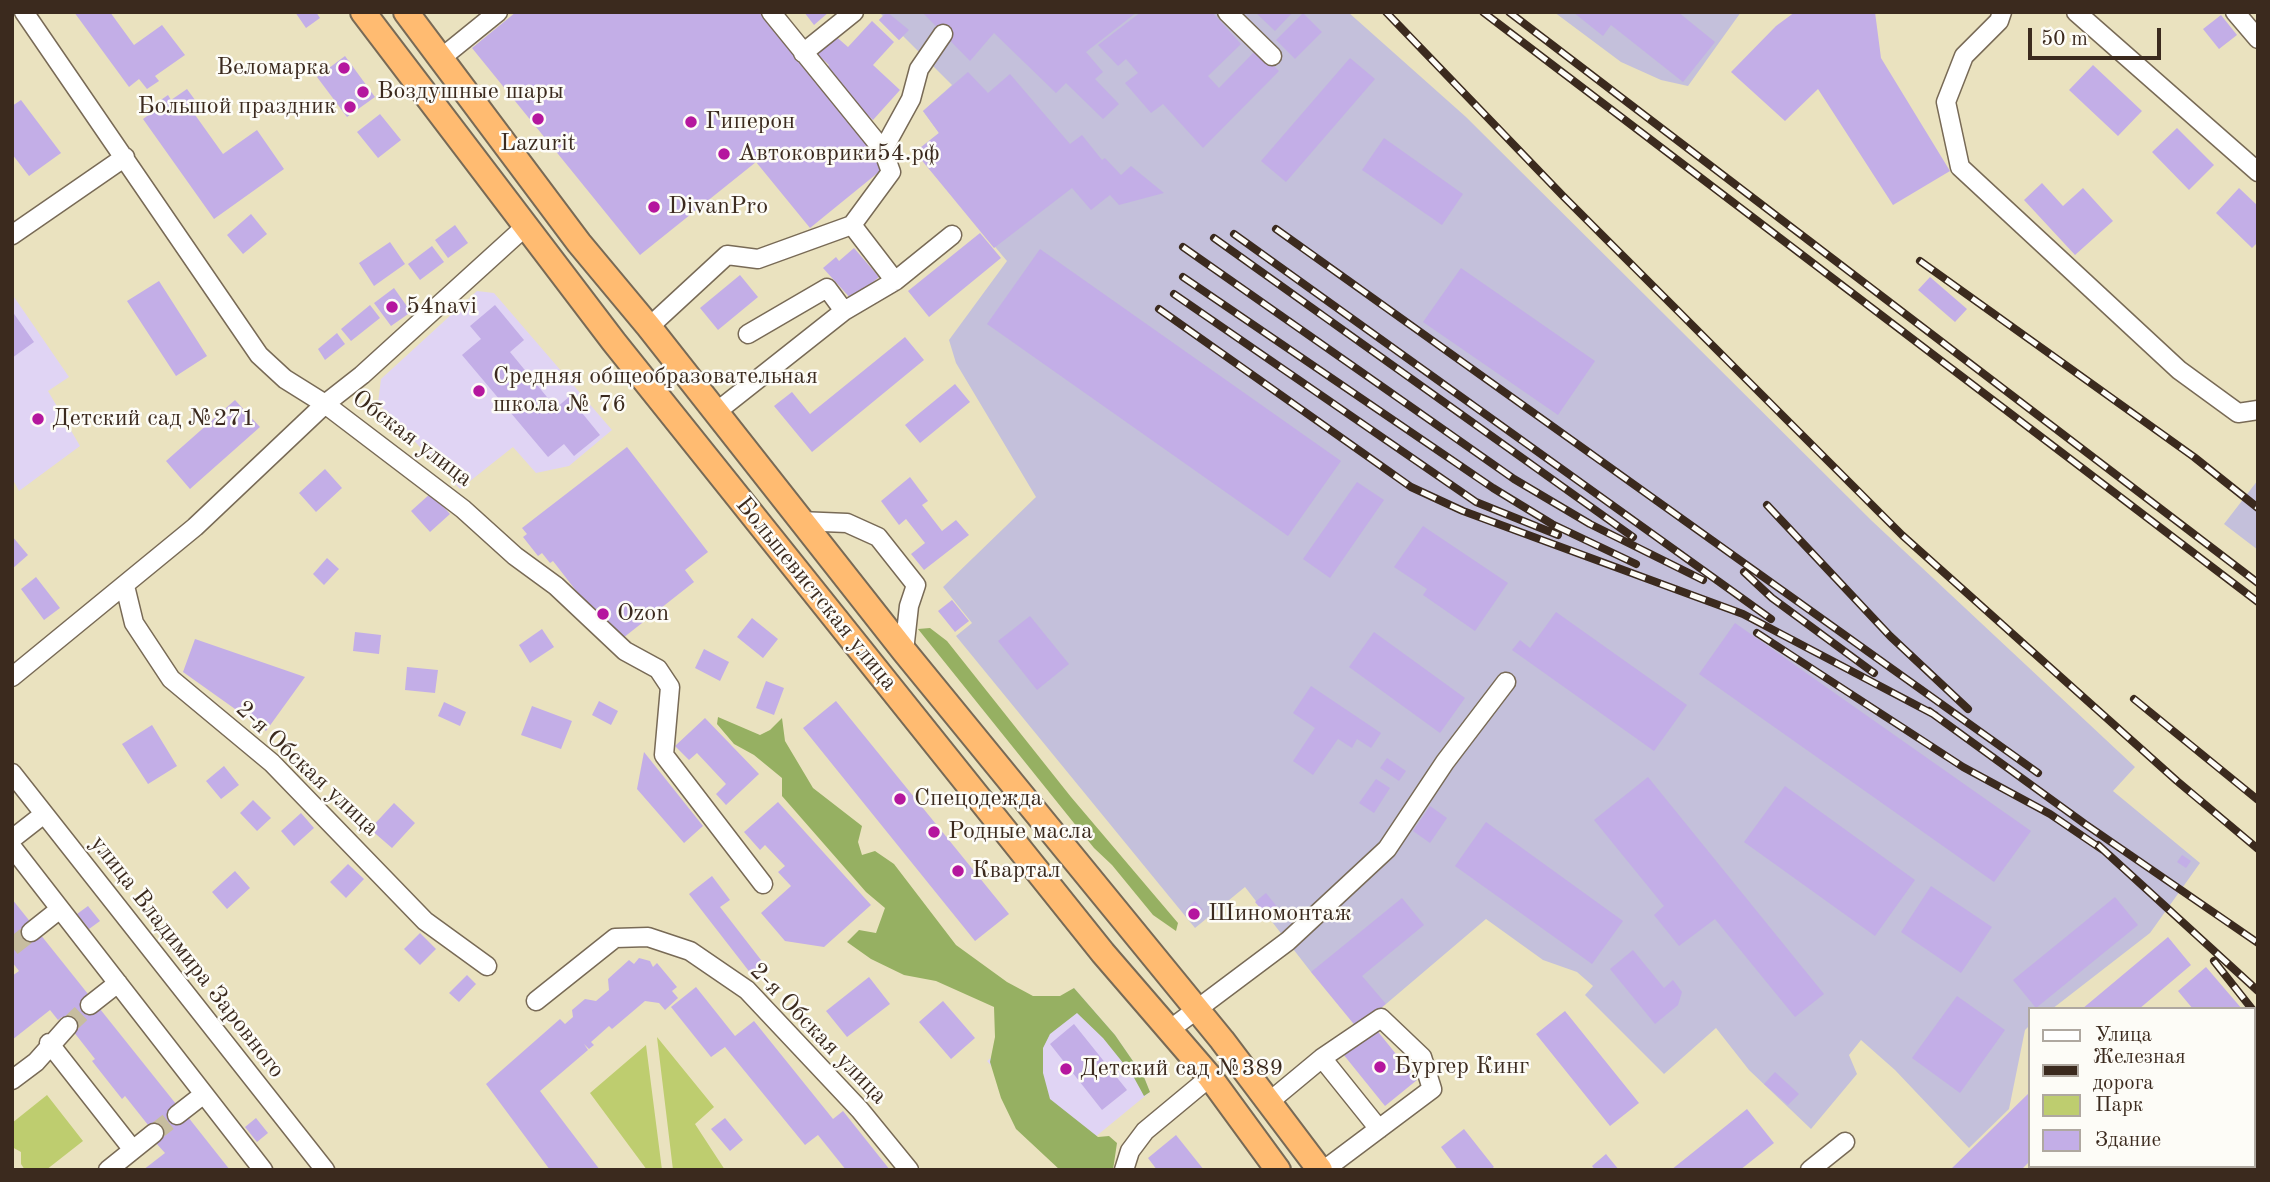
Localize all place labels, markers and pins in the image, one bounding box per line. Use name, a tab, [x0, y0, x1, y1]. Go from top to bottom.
place label: Веломарка	[216, 54, 330, 82]
marker: Веломарка	[336, 60, 352, 76]
place label: Воздушные шары	[377, 78, 564, 106]
marker: Воздушные шары	[355, 84, 371, 100]
place label: Большой праздник	[138, 93, 336, 121]
marker: Большой праздник	[342, 99, 358, 115]
place label: Гиперон	[705, 108, 795, 136]
marker: Lazurit	[530, 111, 546, 127]
marker: Гиперон	[683, 114, 699, 130]
place label: Lazurit	[500, 130, 576, 158]
place label: Автоковрики54.рф	[738, 140, 940, 168]
marker: Автоковрики54.рф	[716, 146, 732, 162]
place label: DivanPro	[668, 193, 768, 221]
marker: DivanPro	[646, 199, 662, 215]
place label: 54navi	[406, 293, 477, 321]
marker: 54navi	[384, 299, 400, 315]
place label: Средняя общеобразовательная школа № 76	[493, 363, 818, 419]
marker: Средняя общеобразовательная школа № 76	[471, 383, 487, 399]
place label: Детский сад №271	[52, 405, 255, 433]
marker: Детский сад №271	[30, 411, 46, 427]
place label: Ozon	[617, 600, 669, 628]
marker: Ozon	[595, 606, 611, 622]
place label: Спецодежда	[914, 785, 1042, 813]
marker: Спецодежда	[892, 791, 908, 807]
place label: Родные масла	[948, 818, 1093, 846]
marker: Родные масла	[926, 824, 942, 840]
place label: Квартал	[972, 857, 1061, 885]
marker: Квартал	[950, 863, 966, 879]
place label: Шиномонтаж	[1208, 900, 1352, 928]
marker: Шиномонтаж	[1186, 906, 1202, 922]
place label: Бургер Кинг	[1394, 1053, 1530, 1081]
place label: Детский сад №389	[1080, 1055, 1283, 1083]
marker: Бургер Кинг	[1372, 1059, 1388, 1075]
marker: Детский сад №389	[1058, 1061, 1074, 1077]

